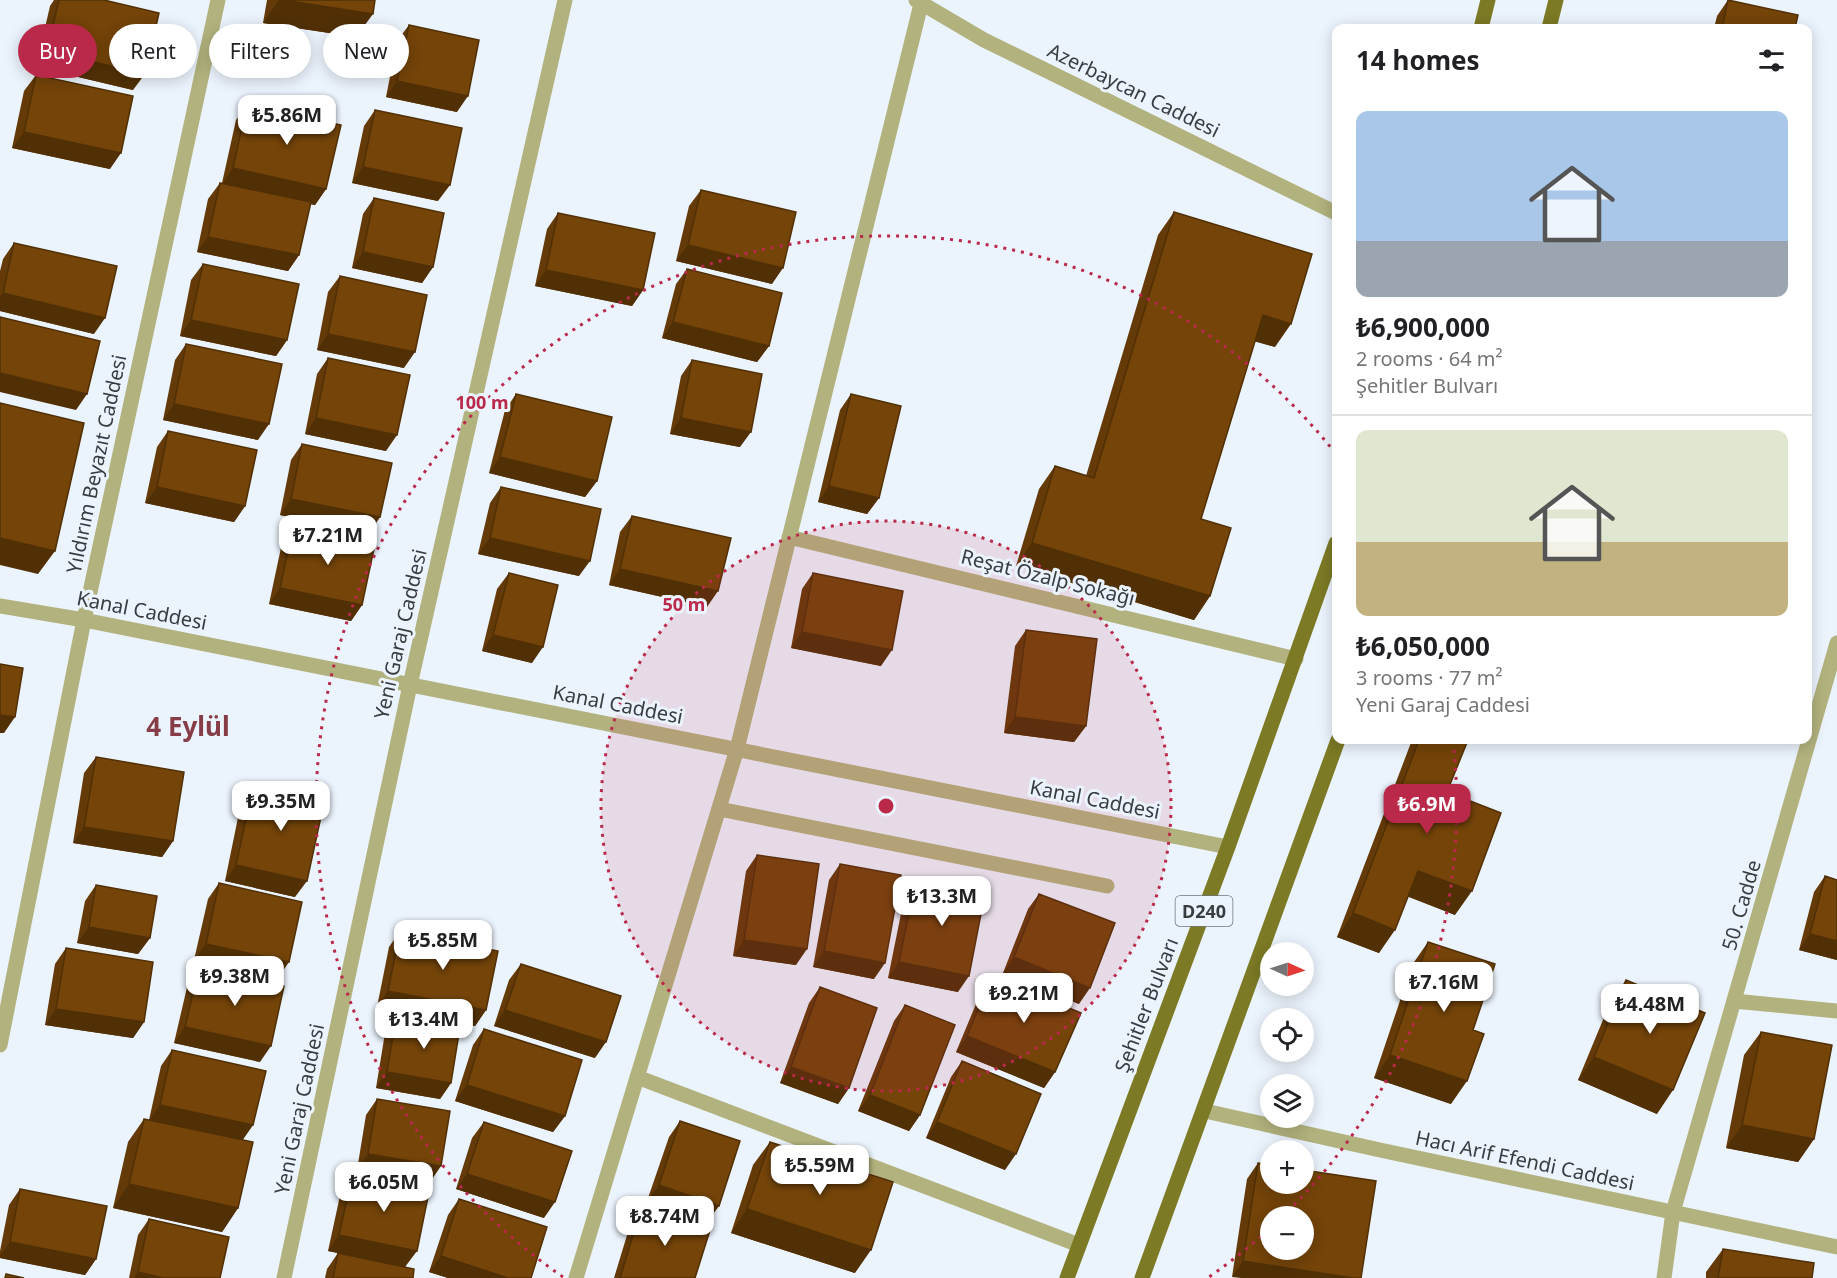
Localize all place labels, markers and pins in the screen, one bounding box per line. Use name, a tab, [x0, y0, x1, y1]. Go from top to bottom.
pin: ₺5.86M	[238, 95, 336, 146]
pin: ₺7.21M	[279, 515, 377, 566]
pin: ₺9.35M	[232, 781, 330, 832]
pin: ₺6.9M	[1385, 784, 1469, 835]
centre of rings	[876, 796, 896, 816]
pin: ₺13.3M	[893, 876, 991, 927]
pin: ₺5.85M	[394, 920, 492, 971]
pin: ₺9.38M	[186, 956, 284, 1007]
pin: ₺7.16M	[1395, 962, 1493, 1013]
pin: ₺9.21M	[975, 973, 1073, 1024]
pin: ₺4.48M	[1601, 984, 1699, 1035]
pin: ₺13.4M	[375, 999, 473, 1050]
pin: ₺5.59M	[771, 1145, 869, 1196]
pin: ₺6.05M	[335, 1162, 433, 1213]
pin: ₺8.74M	[616, 1196, 714, 1247]

